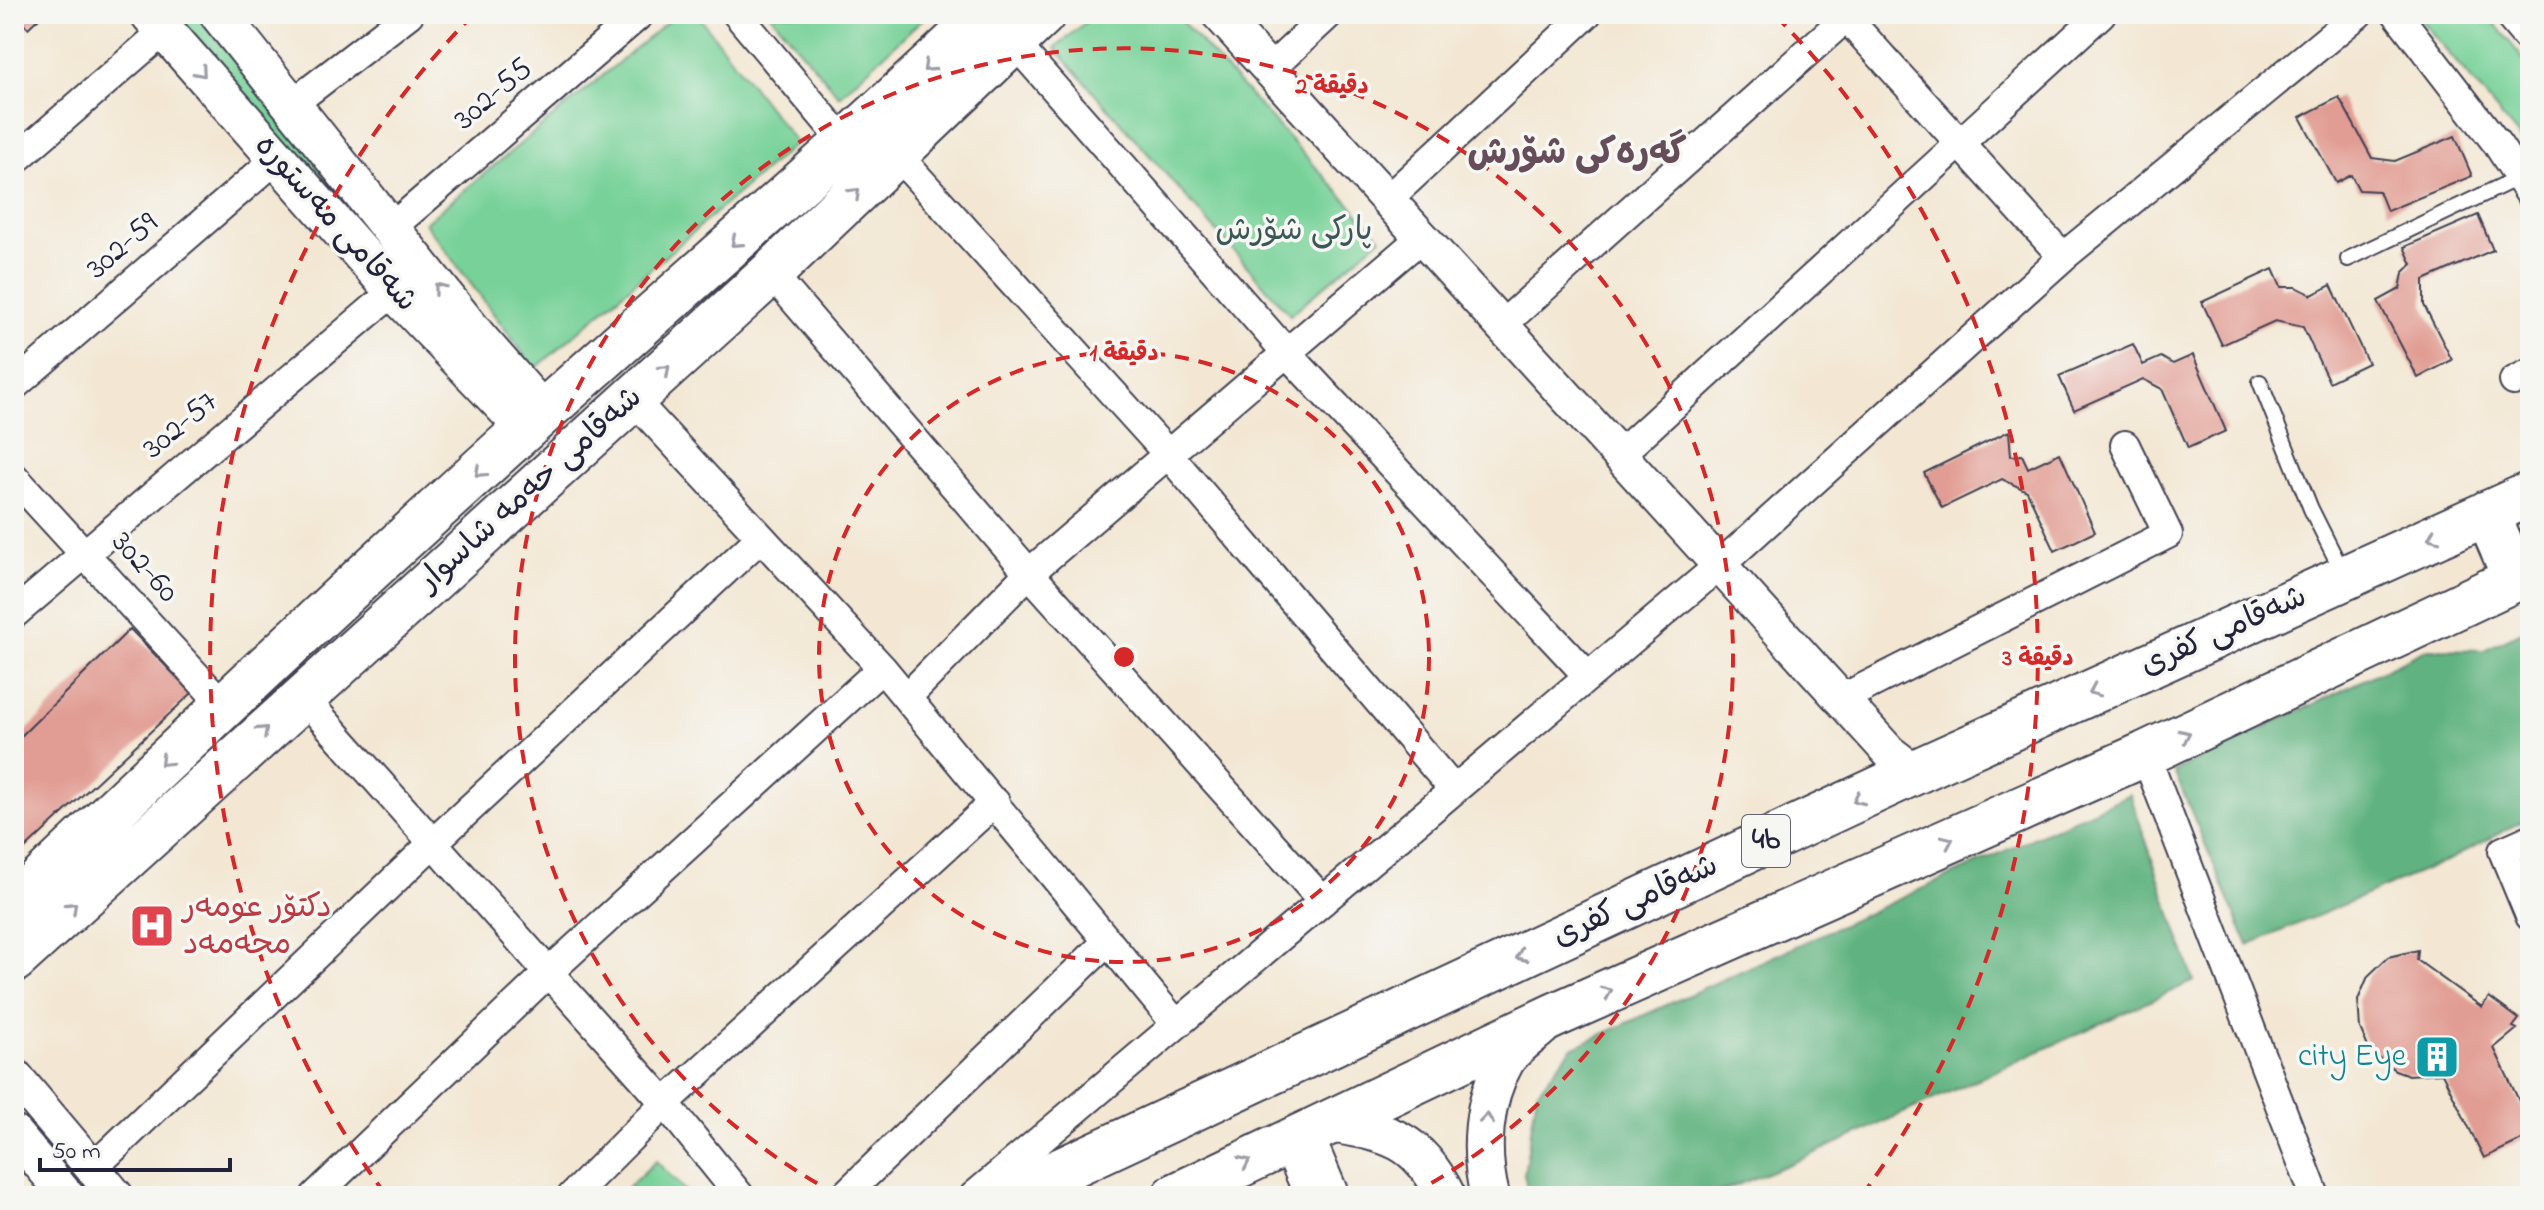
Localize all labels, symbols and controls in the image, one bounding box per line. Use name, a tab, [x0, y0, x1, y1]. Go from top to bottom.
street label: 302-55	[444, 47, 544, 143]
one-way arrow	[923, 58, 937, 73]
one-way arrow	[192, 63, 206, 78]
text: 2 دقيقة	[1294, 70, 1369, 105]
street label: شەقامی مەستورە	[242, 124, 428, 324]
district label: گەرەکی شۆرش	[1468, 128, 1686, 181]
one-way arrow	[845, 188, 860, 202]
street label: 302-59	[76, 202, 170, 292]
park label: پارکی شۆرش	[1215, 208, 1373, 255]
one-way arrow	[730, 232, 745, 247]
one-way arrow	[435, 282, 449, 297]
text: 1 دقيقة	[1089, 337, 1159, 372]
one-way arrow	[655, 365, 670, 380]
street label: شەقامی حەمە شاسوار	[406, 376, 654, 606]
street label: 302-57	[133, 380, 229, 472]
one-way arrow	[475, 463, 489, 478]
street label: 302-60	[99, 521, 189, 615]
one-way arrow	[2427, 527, 2441, 543]
street label: شەقامی کفری	[2133, 574, 2315, 690]
text: 3 دقيقة	[2001, 642, 2074, 677]
centre of rings	[1110, 643, 1138, 671]
one-way arrow	[2088, 681, 2102, 697]
one-way arrow	[254, 727, 269, 741]
one-way arrow	[2176, 729, 2191, 745]
one-way arrow	[159, 752, 174, 766]
one-way arrow	[1851, 789, 1866, 805]
road number: 4b	[1742, 815, 1790, 867]
one-way arrow	[1939, 835, 1954, 851]
street label: شەقامی کفری	[1545, 843, 1727, 961]
place label: دکتۆر عومەر محەمەد	[180, 885, 332, 969]
one-way arrow	[62, 902, 77, 917]
hospital icon: دکتۆر عومەر محەمەد	[128, 902, 176, 950]
one-way arrow	[1514, 946, 1529, 962]
one-way arrow	[1599, 985, 1614, 1001]
building icon: city Eye	[2413, 1033, 2461, 1081]
place label: city Eye	[2298, 1034, 2407, 1081]
one-way arrow	[1478, 1112, 1495, 1125]
scale bar	[40, 1122, 230, 1172]
text: 50 m	[52, 1135, 101, 1170]
one-way arrow	[1237, 1156, 1252, 1172]

